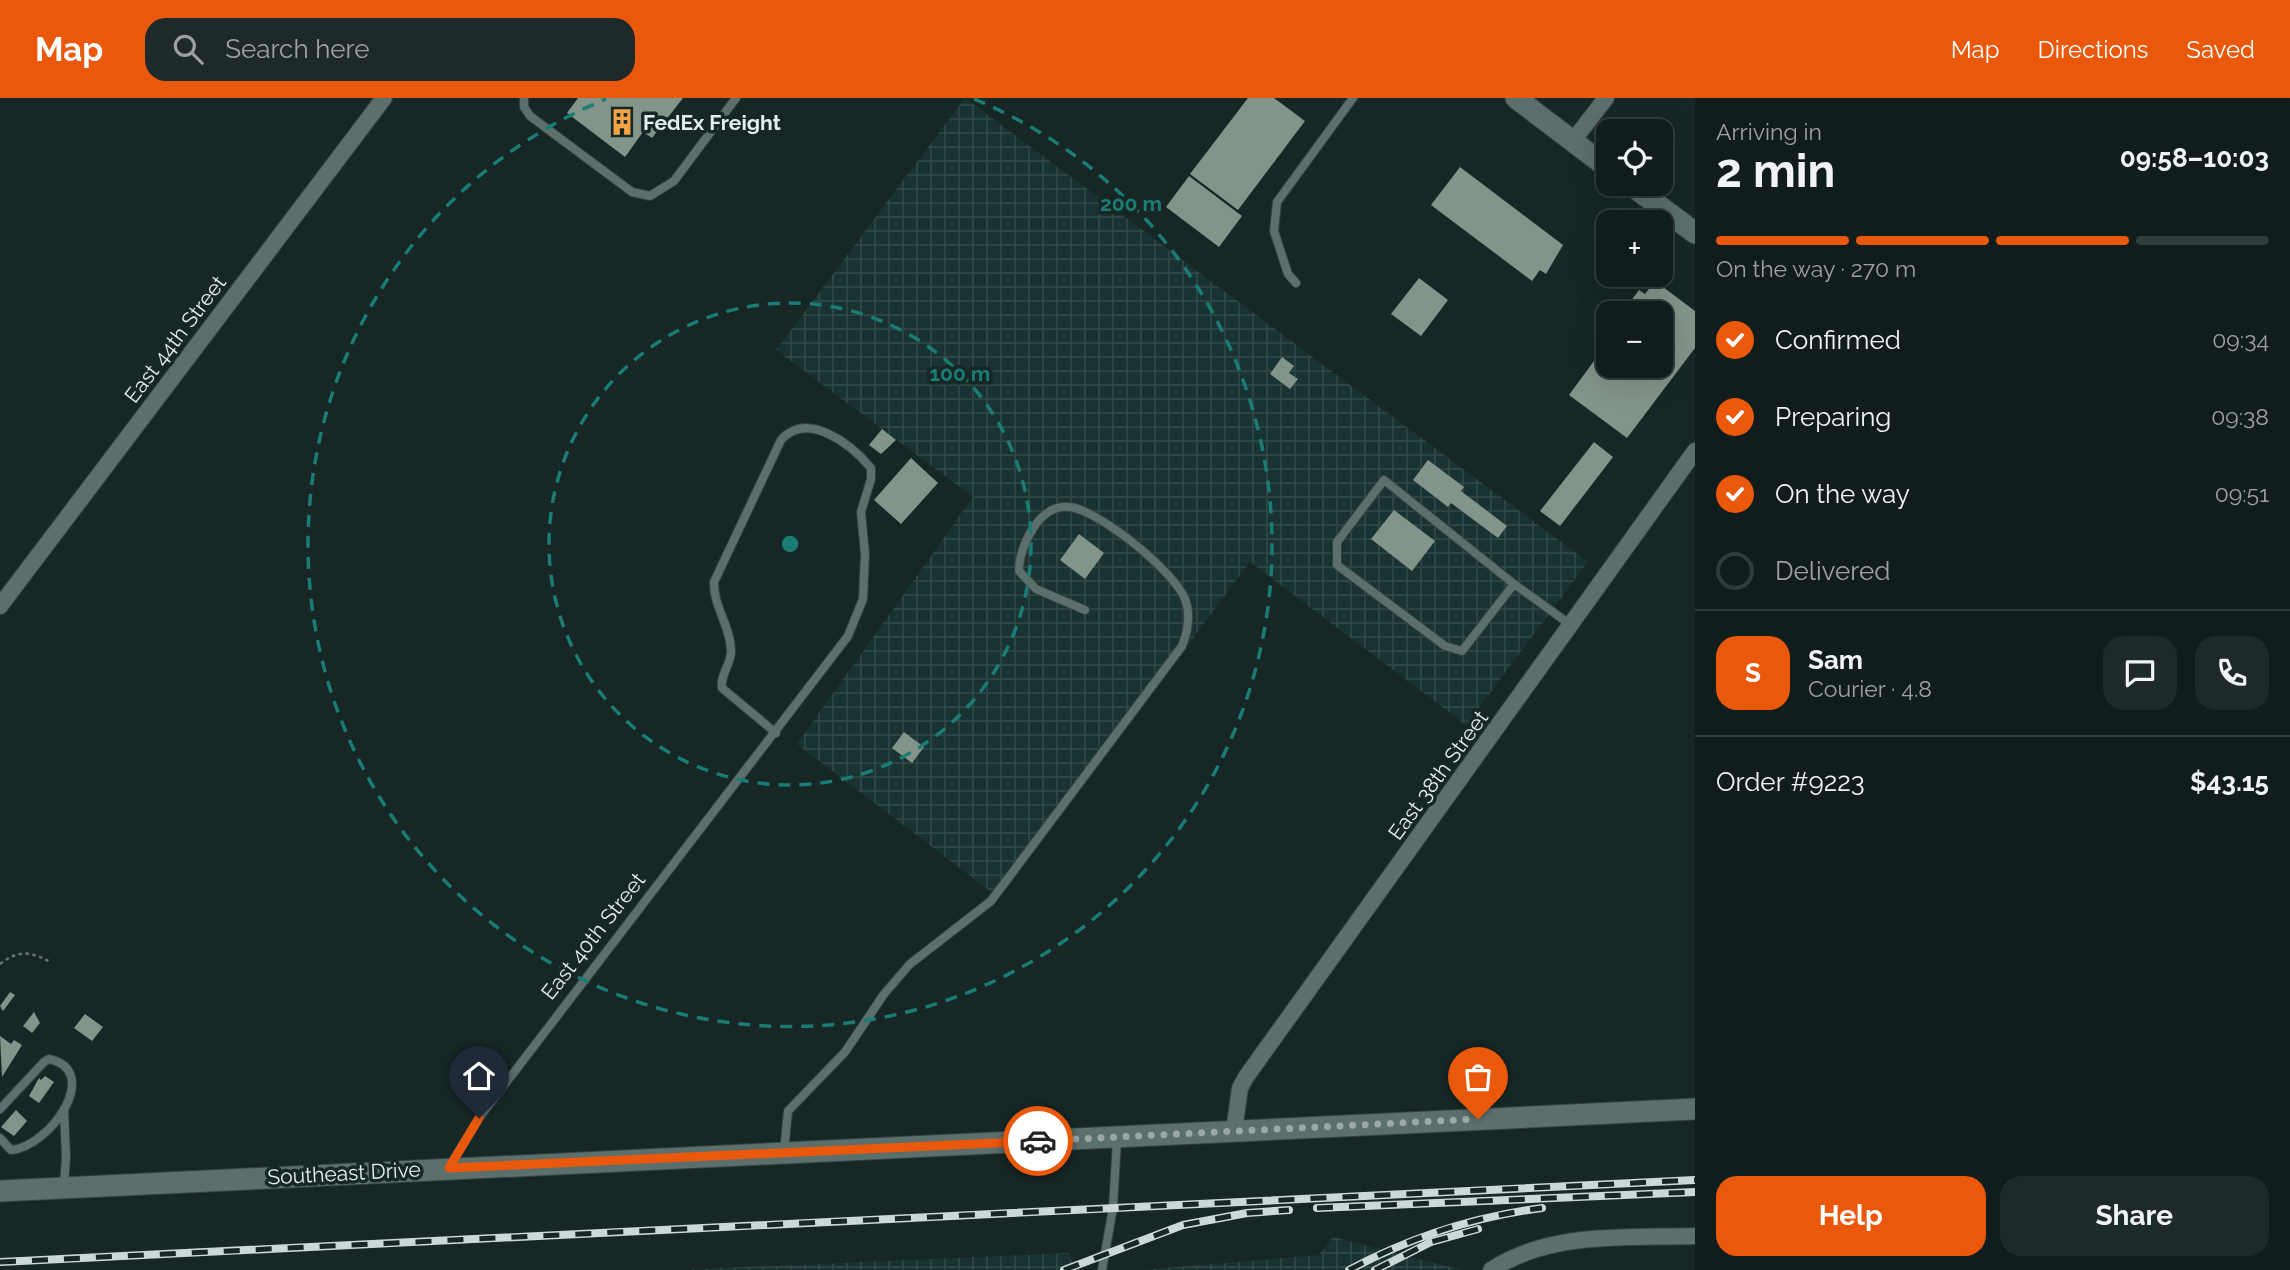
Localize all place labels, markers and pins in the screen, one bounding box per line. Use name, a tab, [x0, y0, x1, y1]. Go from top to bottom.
building icon: FedEx Freight	[607, 107, 637, 137]
place label: FedEx Freight	[643, 110, 781, 135]
centre of rings	[778, 532, 802, 556]
pin	[449, 1046, 509, 1118]
pin	[1448, 1047, 1508, 1119]

